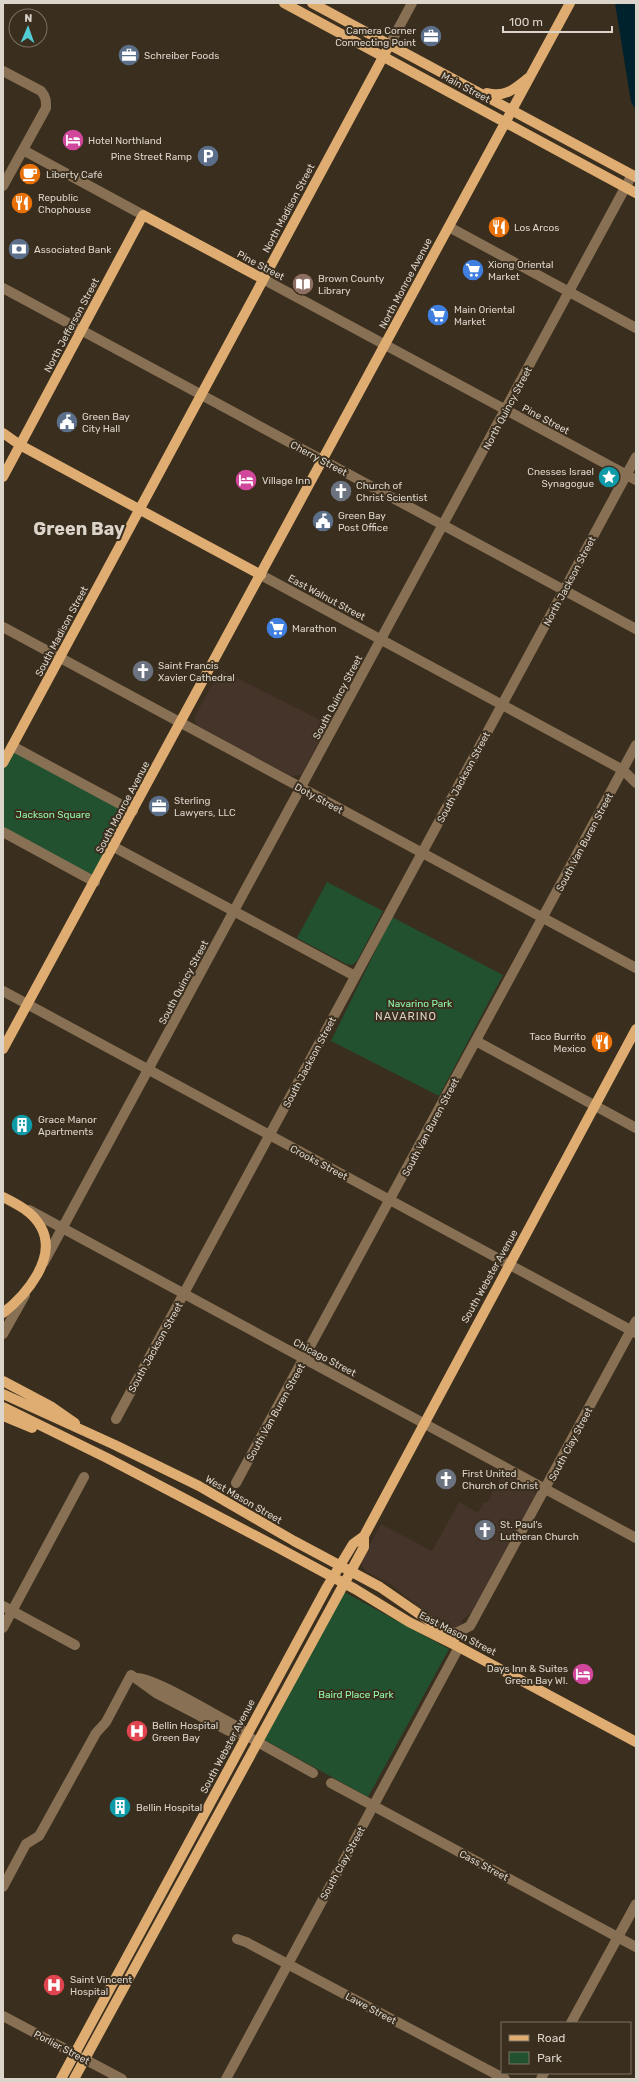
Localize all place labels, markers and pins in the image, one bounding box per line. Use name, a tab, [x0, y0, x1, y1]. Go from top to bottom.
office icon: Camera Corner Connecting Point	[418, 23, 444, 49]
place label: Camera Corner Connecting Point	[335, 25, 416, 49]
office icon: Schreiber Foods	[116, 42, 142, 68]
place label: Schreiber Foods	[144, 50, 219, 62]
hotel icon: Hotel Northland	[60, 127, 86, 153]
place label: Hotel Northland	[88, 135, 162, 147]
parking icon: Pine Street Ramp	[195, 143, 221, 169]
place label: Pine Street Ramp	[111, 151, 192, 163]
cafe icon: Liberty Café	[17, 161, 43, 187]
place label: Liberty Café	[46, 169, 103, 181]
restaurant icon: Republic Chophouse	[9, 190, 35, 216]
place label: Republic Chophouse	[38, 192, 91, 216]
restaurant icon: Los Arcos	[486, 214, 512, 240]
place label: Los Arcos	[514, 222, 559, 234]
bank icon: Associated Bank	[6, 236, 32, 262]
place label: Associated Bank	[34, 244, 112, 256]
supermarket icon: Xiong Oriental Market	[460, 257, 486, 283]
place label: Xiong Oriental Market	[488, 259, 553, 283]
library icon: Brown County Library	[290, 271, 316, 297]
place label: Brown County Library	[318, 273, 385, 297]
supermarket icon: Main Oriental Market	[425, 302, 451, 328]
place label: Main Oriental Market	[454, 304, 515, 328]
public building icon: Green Bay City Hall	[54, 409, 80, 435]
place label: Green Bay City Hall	[82, 411, 130, 435]
place icon: Cnesses Israel Synagogue	[596, 464, 622, 490]
place label: Cnesses Israel Synagogue	[527, 466, 594, 490]
hotel icon: Village Inn	[233, 467, 259, 493]
place label: Village Inn	[262, 475, 310, 487]
church icon: Church of Christ Scientist	[328, 478, 354, 504]
place label: Church of Christ Scientist	[356, 480, 428, 504]
public building icon: Green Bay Post Office	[310, 508, 336, 534]
place label: Green Bay Post Office	[338, 510, 388, 534]
supermarket icon: Marathon	[264, 615, 290, 641]
place label: Marathon	[292, 623, 336, 635]
church icon: Saint Francis Xavier Cathedral	[130, 658, 156, 684]
place label: Saint Francis Xavier Cathedral	[158, 660, 235, 684]
office icon: Sterling Lawyers, LLC	[146, 793, 172, 819]
place label: Sterling Lawyers, LLC	[174, 795, 236, 819]
restaurant icon: Taco Burrito Mexico	[589, 1029, 615, 1055]
place label: Taco Burrito Mexico	[530, 1031, 586, 1055]
building icon: Grace Manor Apartments	[9, 1112, 35, 1138]
place label: Grace Manor Apartments	[38, 1114, 97, 1138]
church icon: First United Church of Christ	[433, 1466, 459, 1492]
place label: First United Church of Christ	[462, 1468, 538, 1492]
church icon: St. Paul's Lutheran Church	[472, 1517, 498, 1543]
place label: St. Paul's Lutheran Church	[500, 1519, 579, 1543]
hotel icon: Days Inn & Suites Green Bay WI.	[570, 1661, 596, 1687]
place label: Days Inn & Suites Green Bay WI.	[487, 1663, 568, 1687]
hospital icon: Bellin Hospital Green Bay	[124, 1718, 150, 1744]
place label: Bellin Hospital Green Bay	[152, 1720, 218, 1744]
building icon: Bellin Hospital	[107, 1794, 133, 1820]
place label: Bellin Hospital	[136, 1802, 202, 1814]
hospital icon: Saint Vincent Hospital	[41, 1972, 67, 1998]
place label: Saint Vincent Hospital	[70, 1974, 132, 1998]

